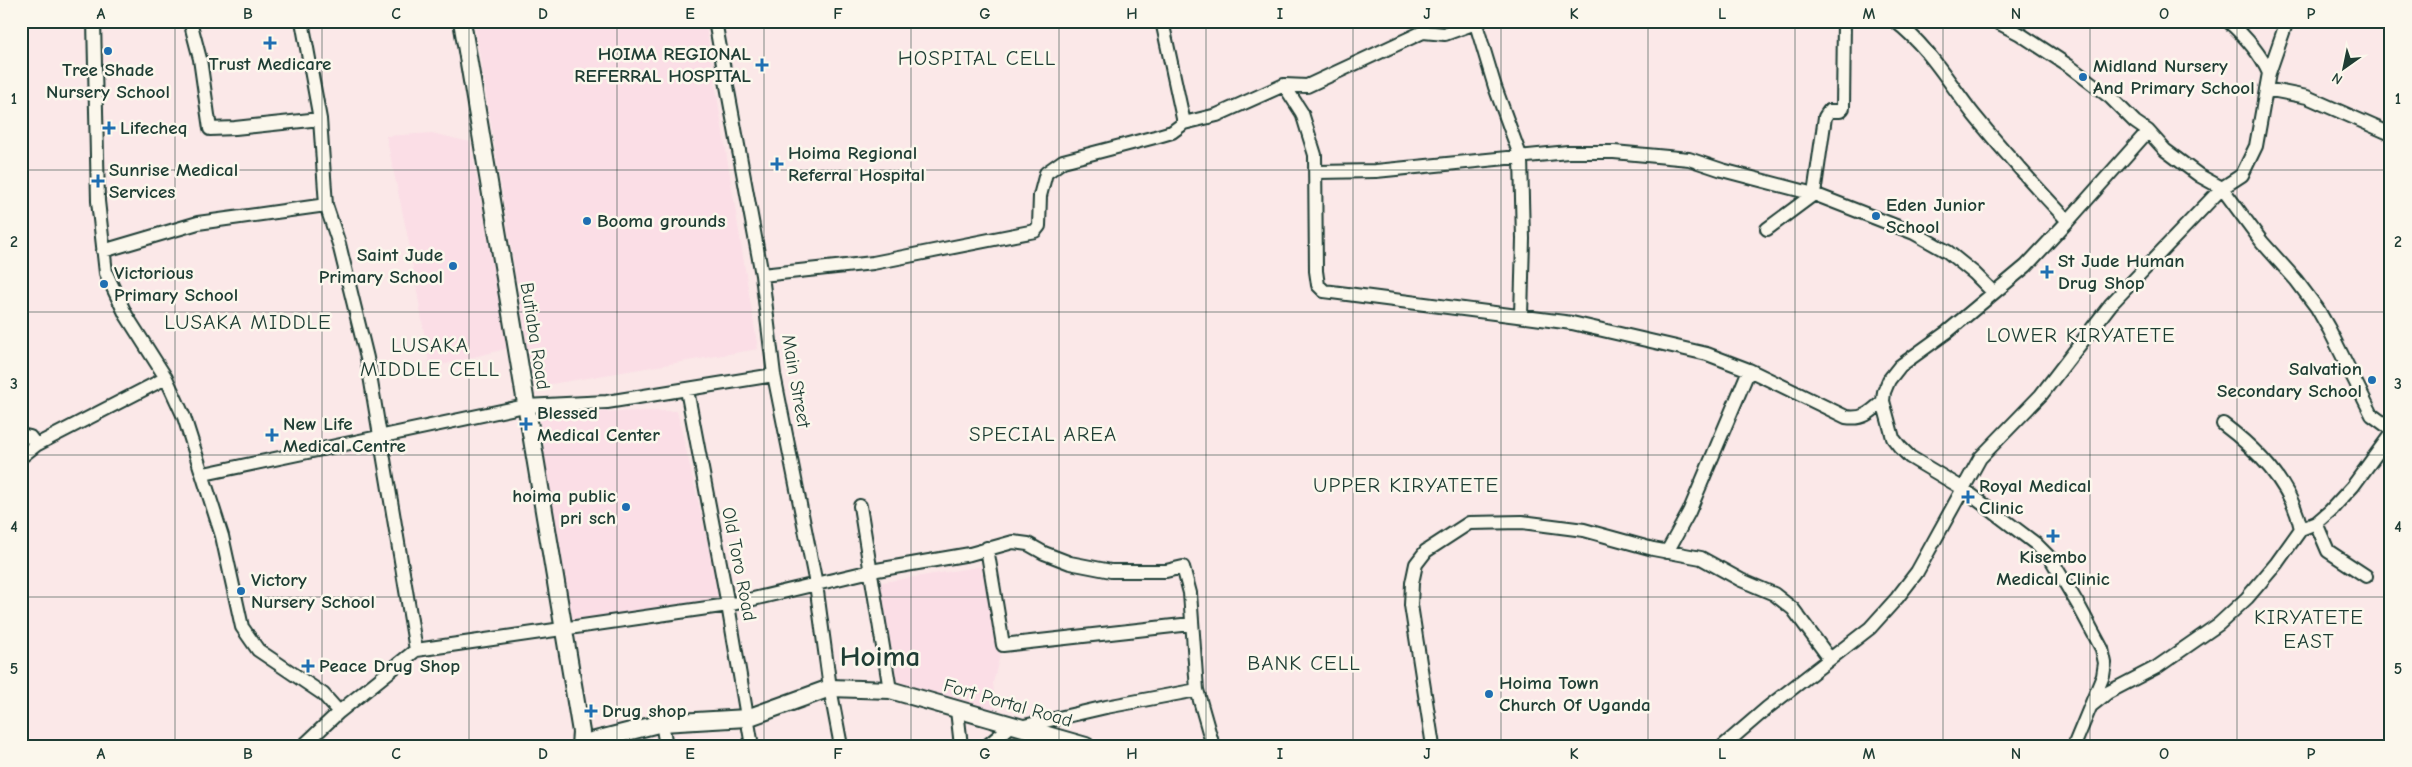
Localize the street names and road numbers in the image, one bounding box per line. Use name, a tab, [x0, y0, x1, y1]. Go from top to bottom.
street label: Butiaba Road	[516, 281, 554, 391]
street label: Main Street	[777, 333, 815, 430]
street label: Old Toro Road	[717, 505, 761, 623]
street label: Fort Portal Road	[941, 674, 1075, 732]

